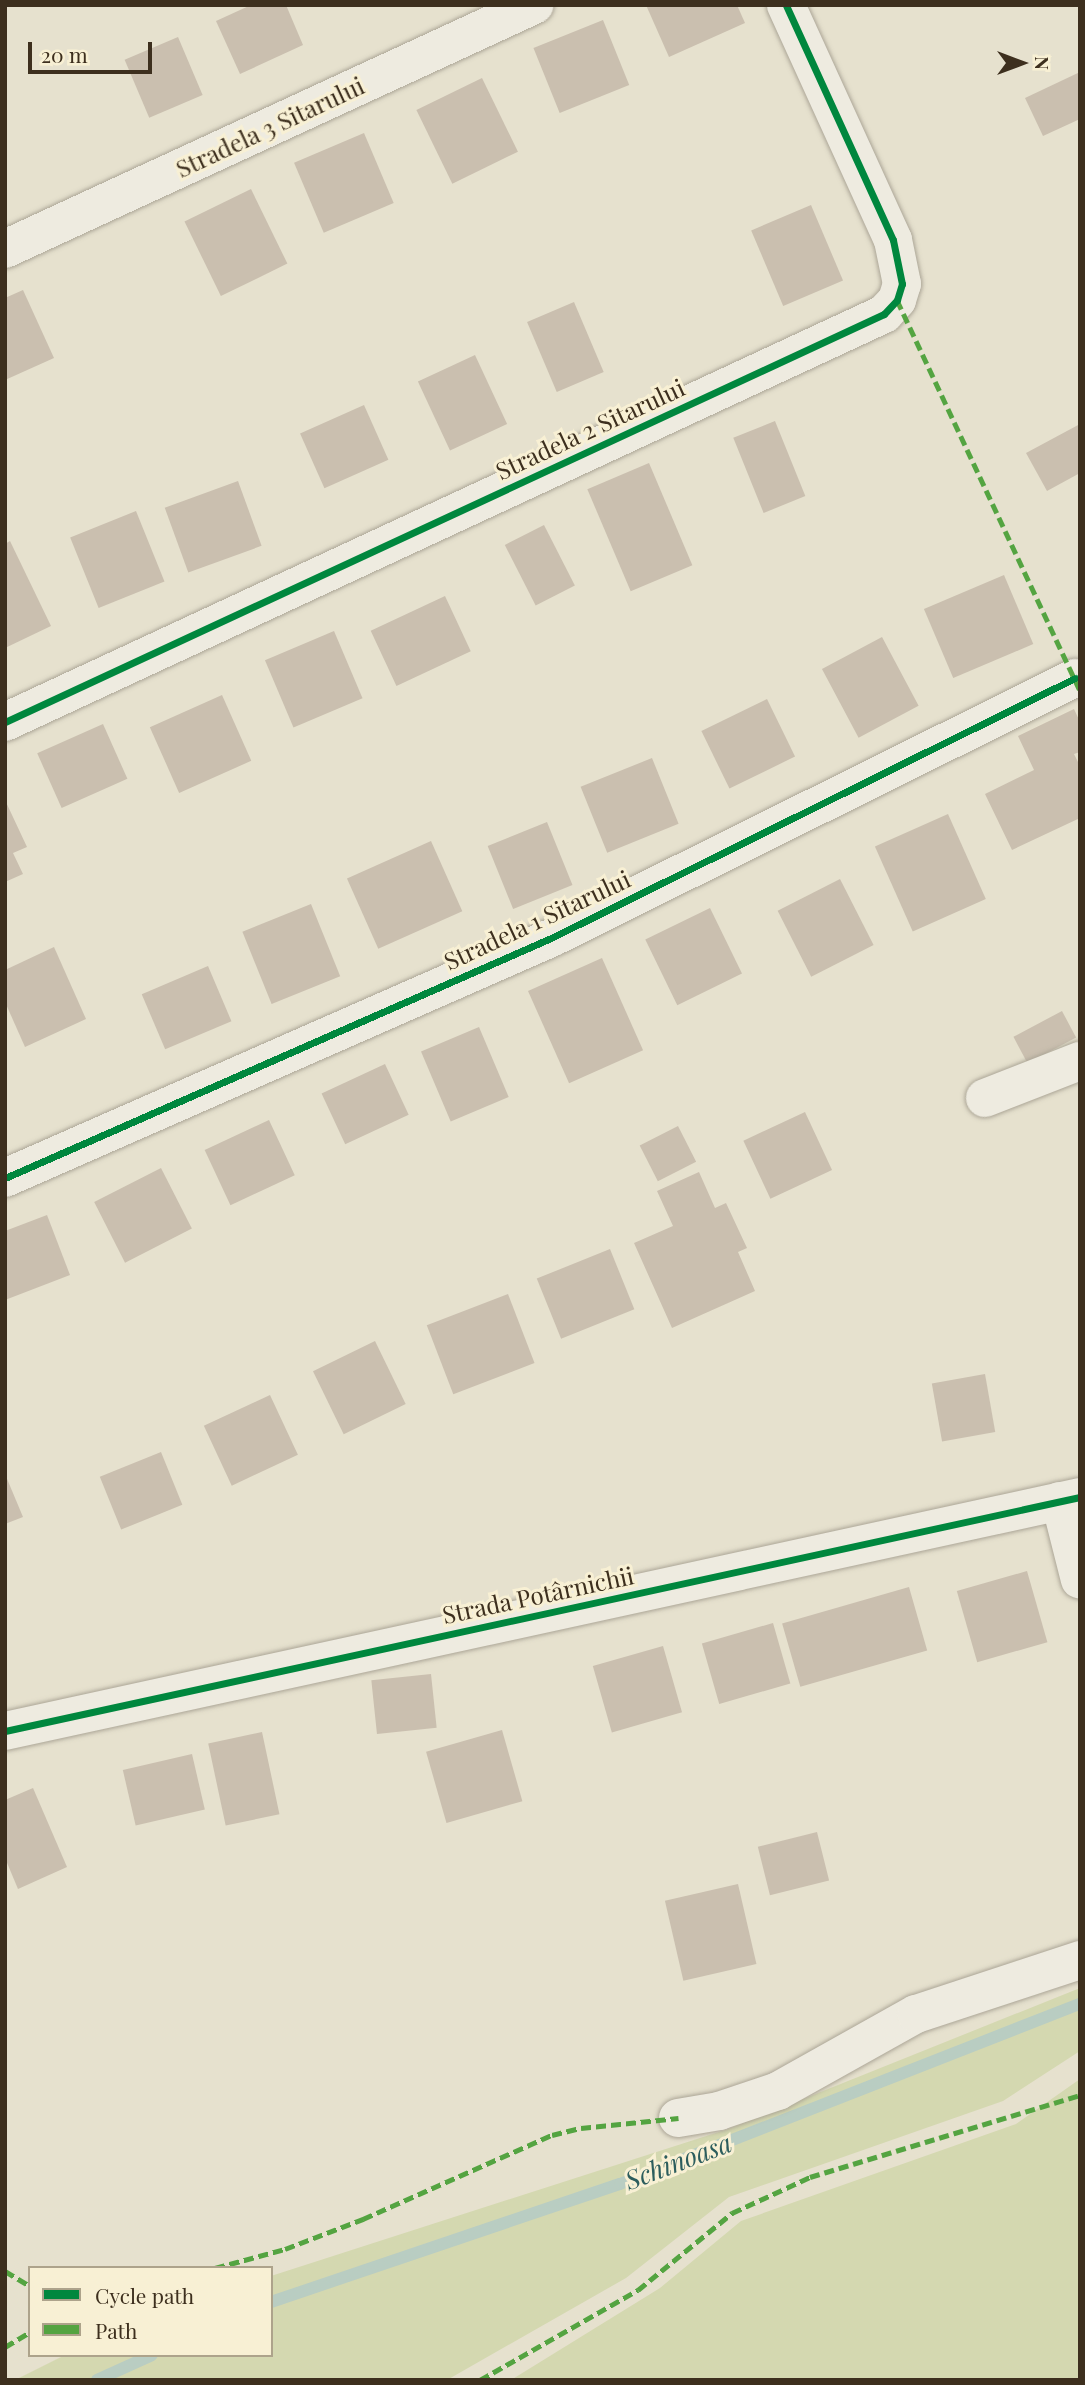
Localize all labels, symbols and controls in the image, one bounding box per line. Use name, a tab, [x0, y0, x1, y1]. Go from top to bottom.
scale bar	[32, 28, 156, 72]
north arrow	[987, 28, 1057, 98]
text: 20 m	[41, 40, 88, 68]
text: N	[1030, 56, 1056, 70]
street label: Stradela 3 Sitarului	[171, 71, 369, 183]
street label: Stradela 2 Sitarului	[491, 373, 689, 485]
street label: Stradela 1 Sitarului	[439, 864, 635, 976]
street label: Strada Potârnichii	[440, 1561, 636, 1629]
water label: Schinoasa	[620, 2126, 736, 2196]
legend	[28, 2266, 273, 2357]
text: Cycle path	[95, 2281, 194, 2309]
text: Path	[95, 2316, 137, 2344]

